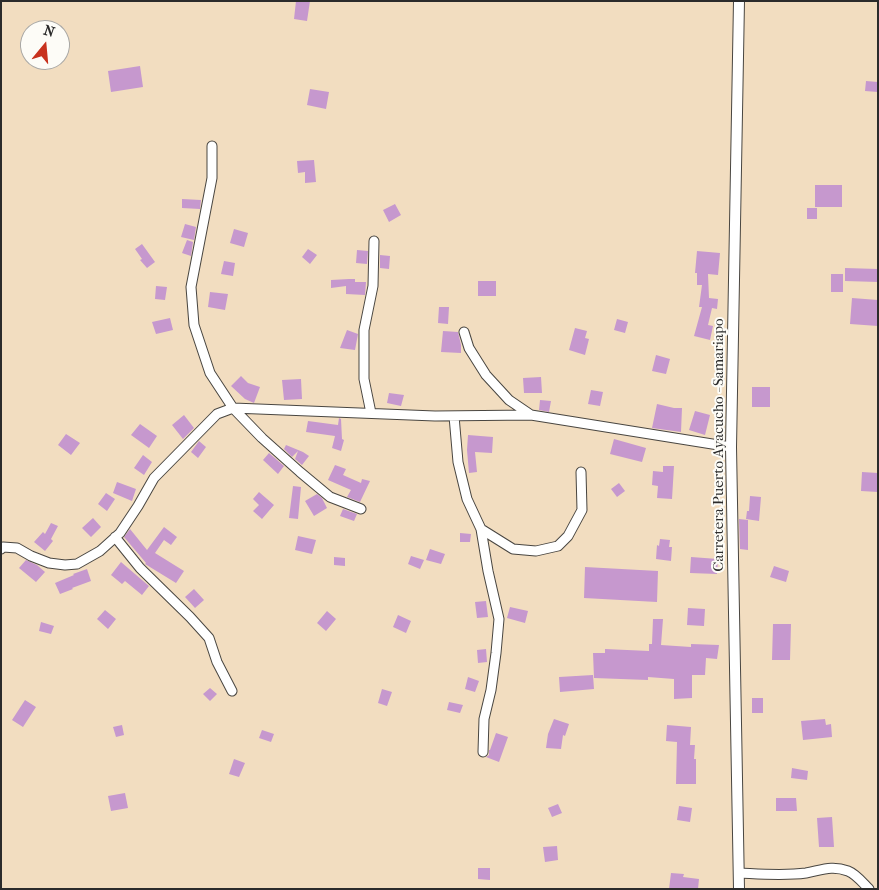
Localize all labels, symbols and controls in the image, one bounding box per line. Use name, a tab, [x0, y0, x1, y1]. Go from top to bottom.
north arrow	[20, 20, 70, 70]
text: N	[42, 21, 57, 41]
street label: Carretera Puerto Ayacucho - Samariapo	[710, 318, 728, 572]

